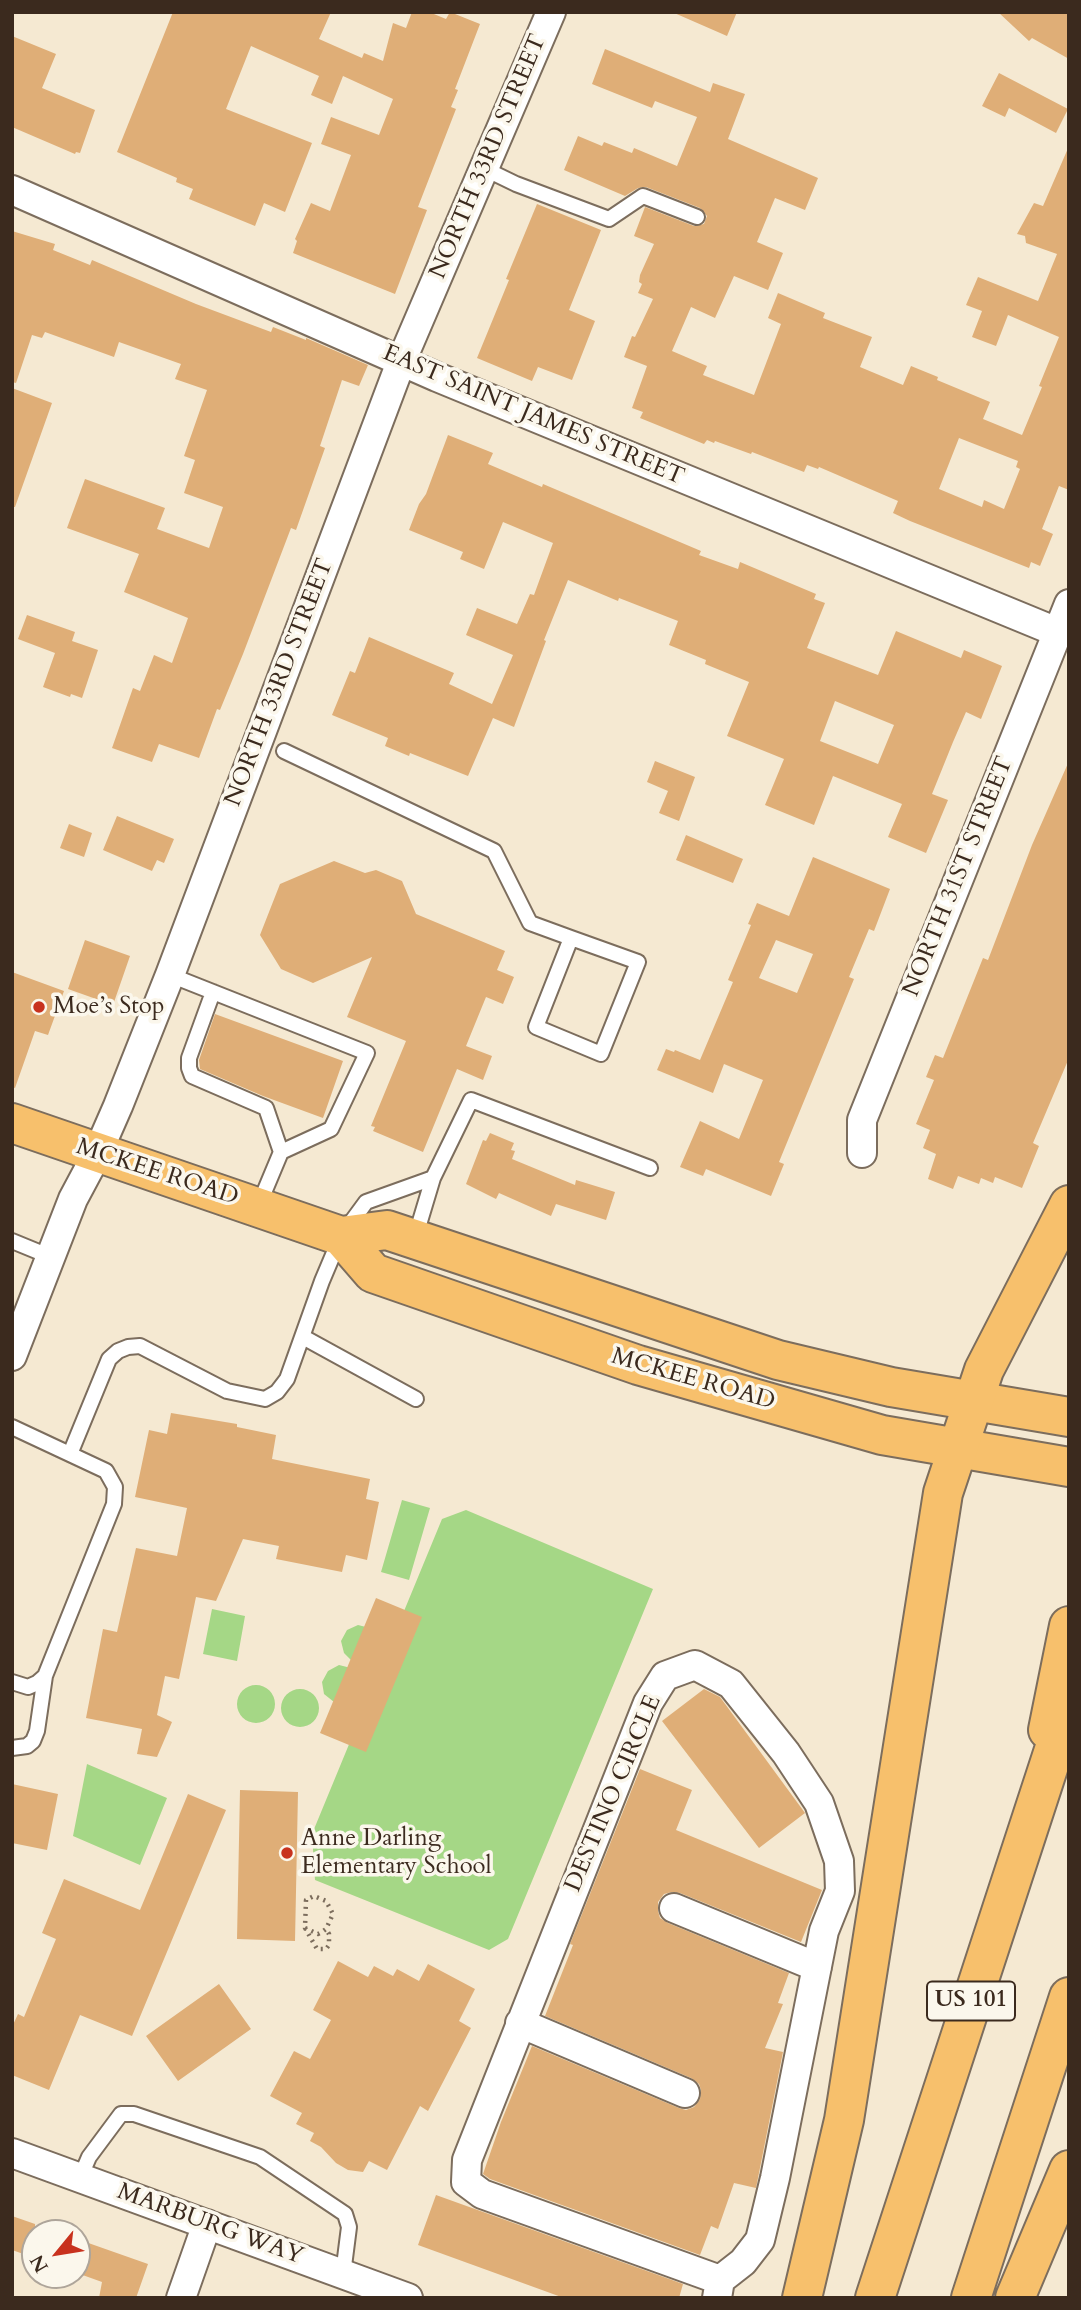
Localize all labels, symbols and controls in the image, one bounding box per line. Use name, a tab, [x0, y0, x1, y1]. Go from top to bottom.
street label: NORTH 33RD STREET	[424, 31, 554, 283]
street label: EAST SAINT JAMES STREET	[378, 339, 688, 493]
street label: NORTH 33RD STREET	[220, 555, 340, 811]
street label: NORTH 31ST STREET	[898, 753, 1020, 1001]
place label: Moe’s Stop	[53, 993, 165, 1021]
marker: Moe’s Stop	[31, 999, 47, 1015]
street label: MCKEE ROAD	[72, 1133, 242, 1213]
street label: MCKEE ROAD	[608, 1343, 778, 1417]
street label: DESTINO CIRCLE	[560, 1691, 668, 1897]
place label: Anne Darling Elementary School	[301, 1825, 492, 1881]
marker: Anne Darling Elementary School	[279, 1845, 295, 1861]
road number: US 101	[927, 1982, 1015, 2020]
street label: MARBURG WAY	[113, 2178, 307, 2272]
north arrow	[21, 2219, 91, 2289]
text: N	[24, 2250, 55, 2277]

